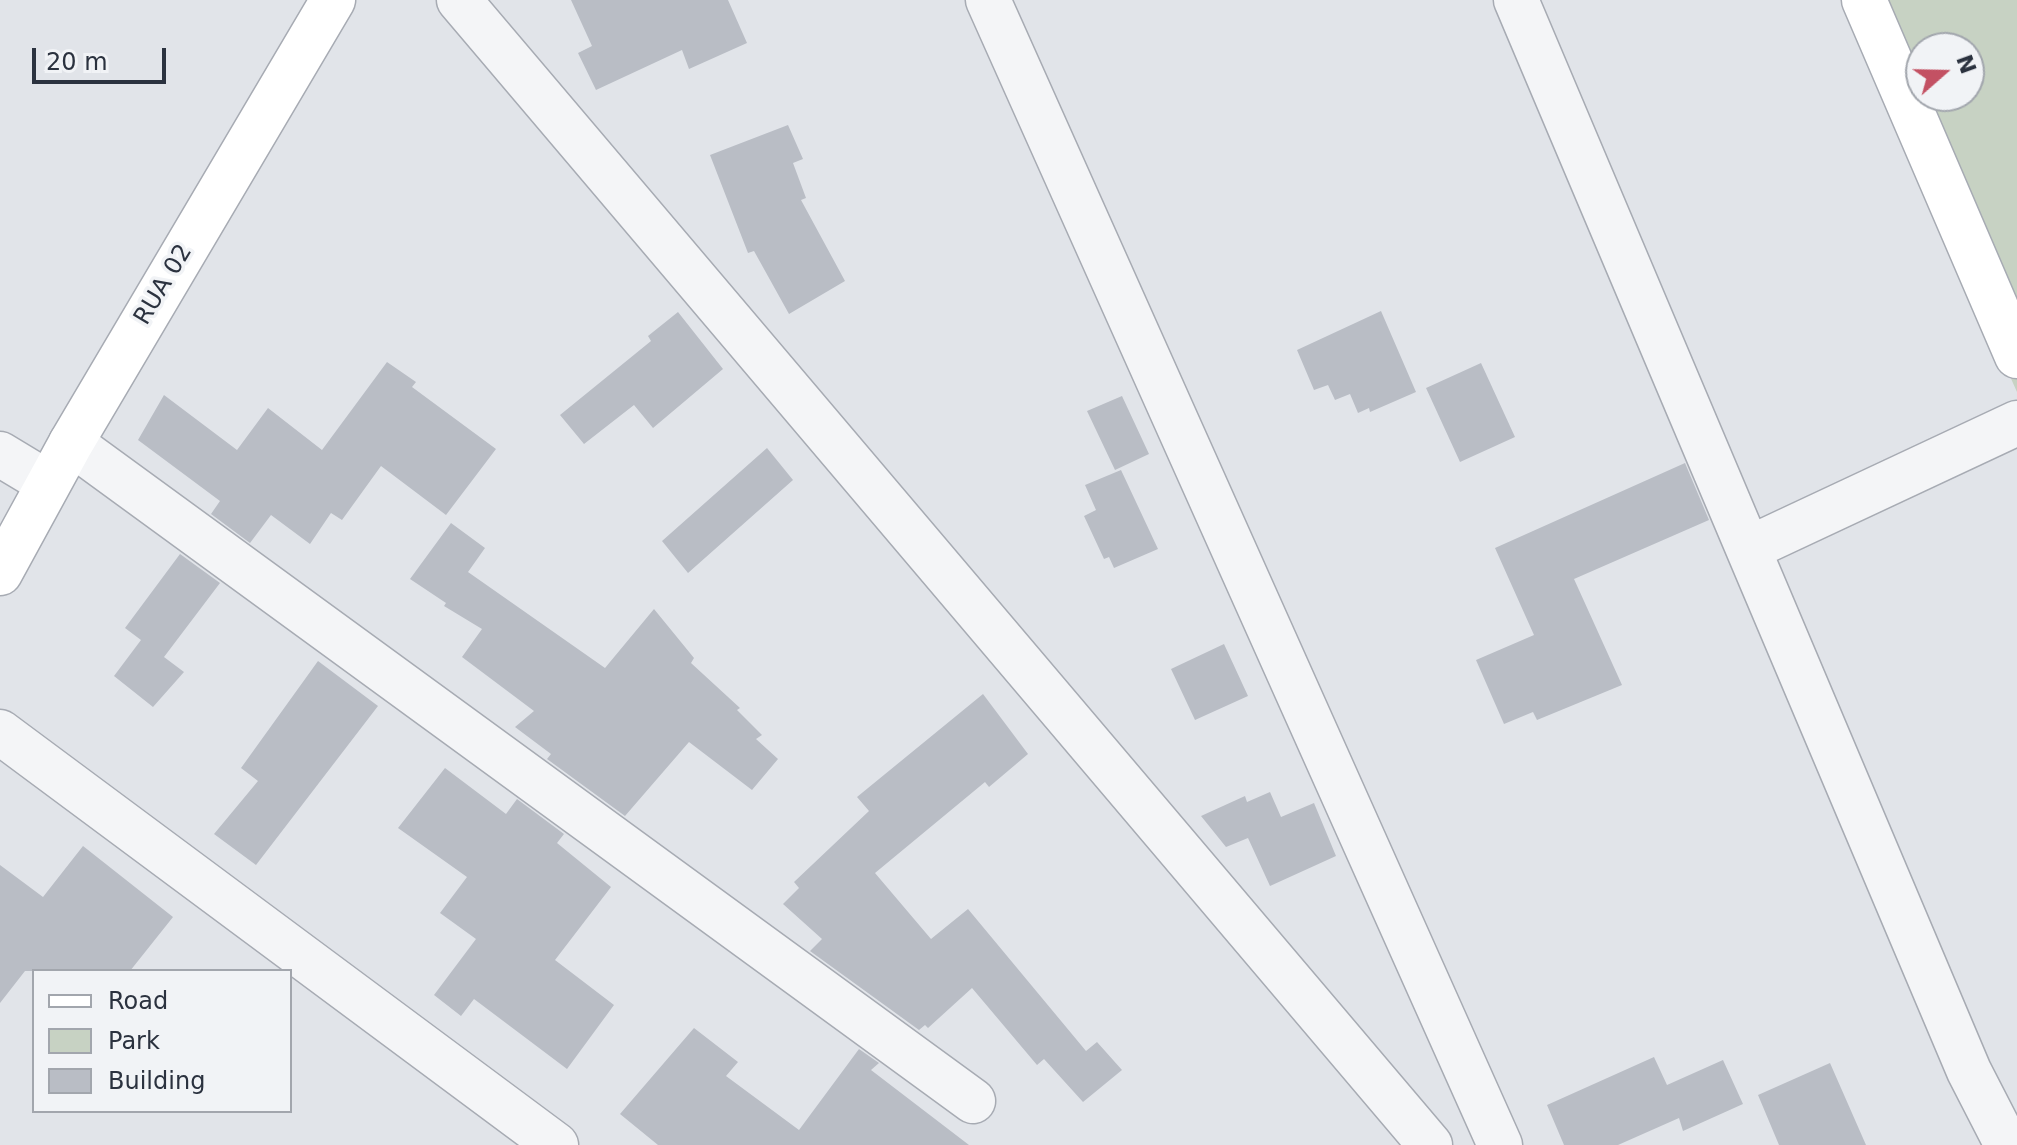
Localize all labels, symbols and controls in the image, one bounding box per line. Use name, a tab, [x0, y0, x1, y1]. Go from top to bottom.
scale bar	[36, 32, 170, 82]
north arrow	[1905, 32, 1985, 112]
text: 20 m	[46, 48, 108, 76]
text: N	[1951, 51, 1981, 77]
street label: RUA 02	[129, 240, 199, 330]
legend	[32, 969, 292, 1113]
text: Road	[108, 987, 168, 1015]
text: Park	[108, 1027, 160, 1055]
text: Building	[108, 1067, 205, 1095]

